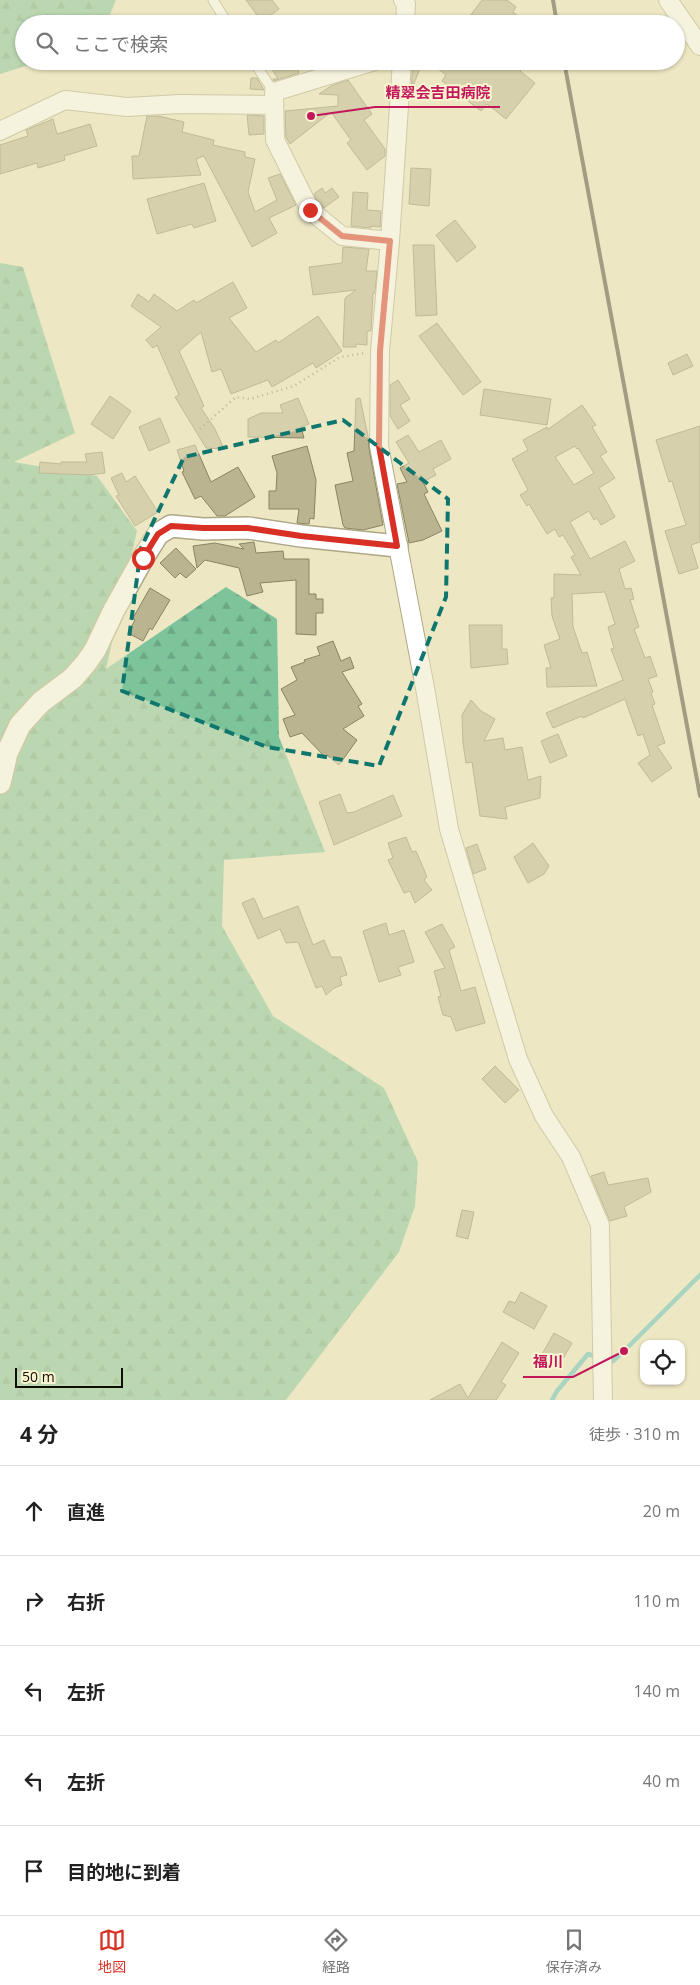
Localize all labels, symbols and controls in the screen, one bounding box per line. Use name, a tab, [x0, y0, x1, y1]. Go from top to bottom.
search box	[15, 15, 685, 70]
icon: search	[33, 29, 61, 57]
text: ここで検索	[73, 31, 168, 57]
callout: 精翠会吉田病院	[375, 77, 500, 107]
text: 精翠会吉田病院	[385, 82, 491, 102]
route end	[299, 199, 322, 222]
route start	[132, 547, 155, 570]
map controls	[640, 1340, 685, 1385]
button: locate	[640, 1340, 685, 1385]
callout: 福川	[523, 1347, 573, 1377]
text: 福川	[532, 1351, 563, 1371]
scale bar	[15, 1365, 122, 1388]
text: 50 m	[22, 1367, 55, 1386]
text: 4 分	[20, 1420, 58, 1448]
text: 徒歩 · 310 m	[589, 1423, 680, 1445]
icon: ahead	[20, 1497, 48, 1525]
text: 直進	[67, 1499, 105, 1525]
text: 20 m	[643, 1500, 680, 1522]
icon: right	[20, 1587, 48, 1615]
text: 右折	[67, 1589, 105, 1615]
text: 110 m	[634, 1590, 680, 1612]
icon: left	[20, 1677, 48, 1705]
text: 左折	[67, 1679, 105, 1705]
text: 140 m	[634, 1680, 680, 1702]
icon: left	[20, 1767, 48, 1795]
text: 左折	[67, 1769, 105, 1795]
text: 40 m	[643, 1770, 680, 1792]
icon: arrive	[20, 1857, 48, 1885]
text: 目的地に到着	[67, 1859, 181, 1885]
tab: 地図	[98, 1926, 126, 1976]
tab: 経路	[322, 1926, 350, 1976]
tab: 保存済み	[546, 1926, 602, 1976]

